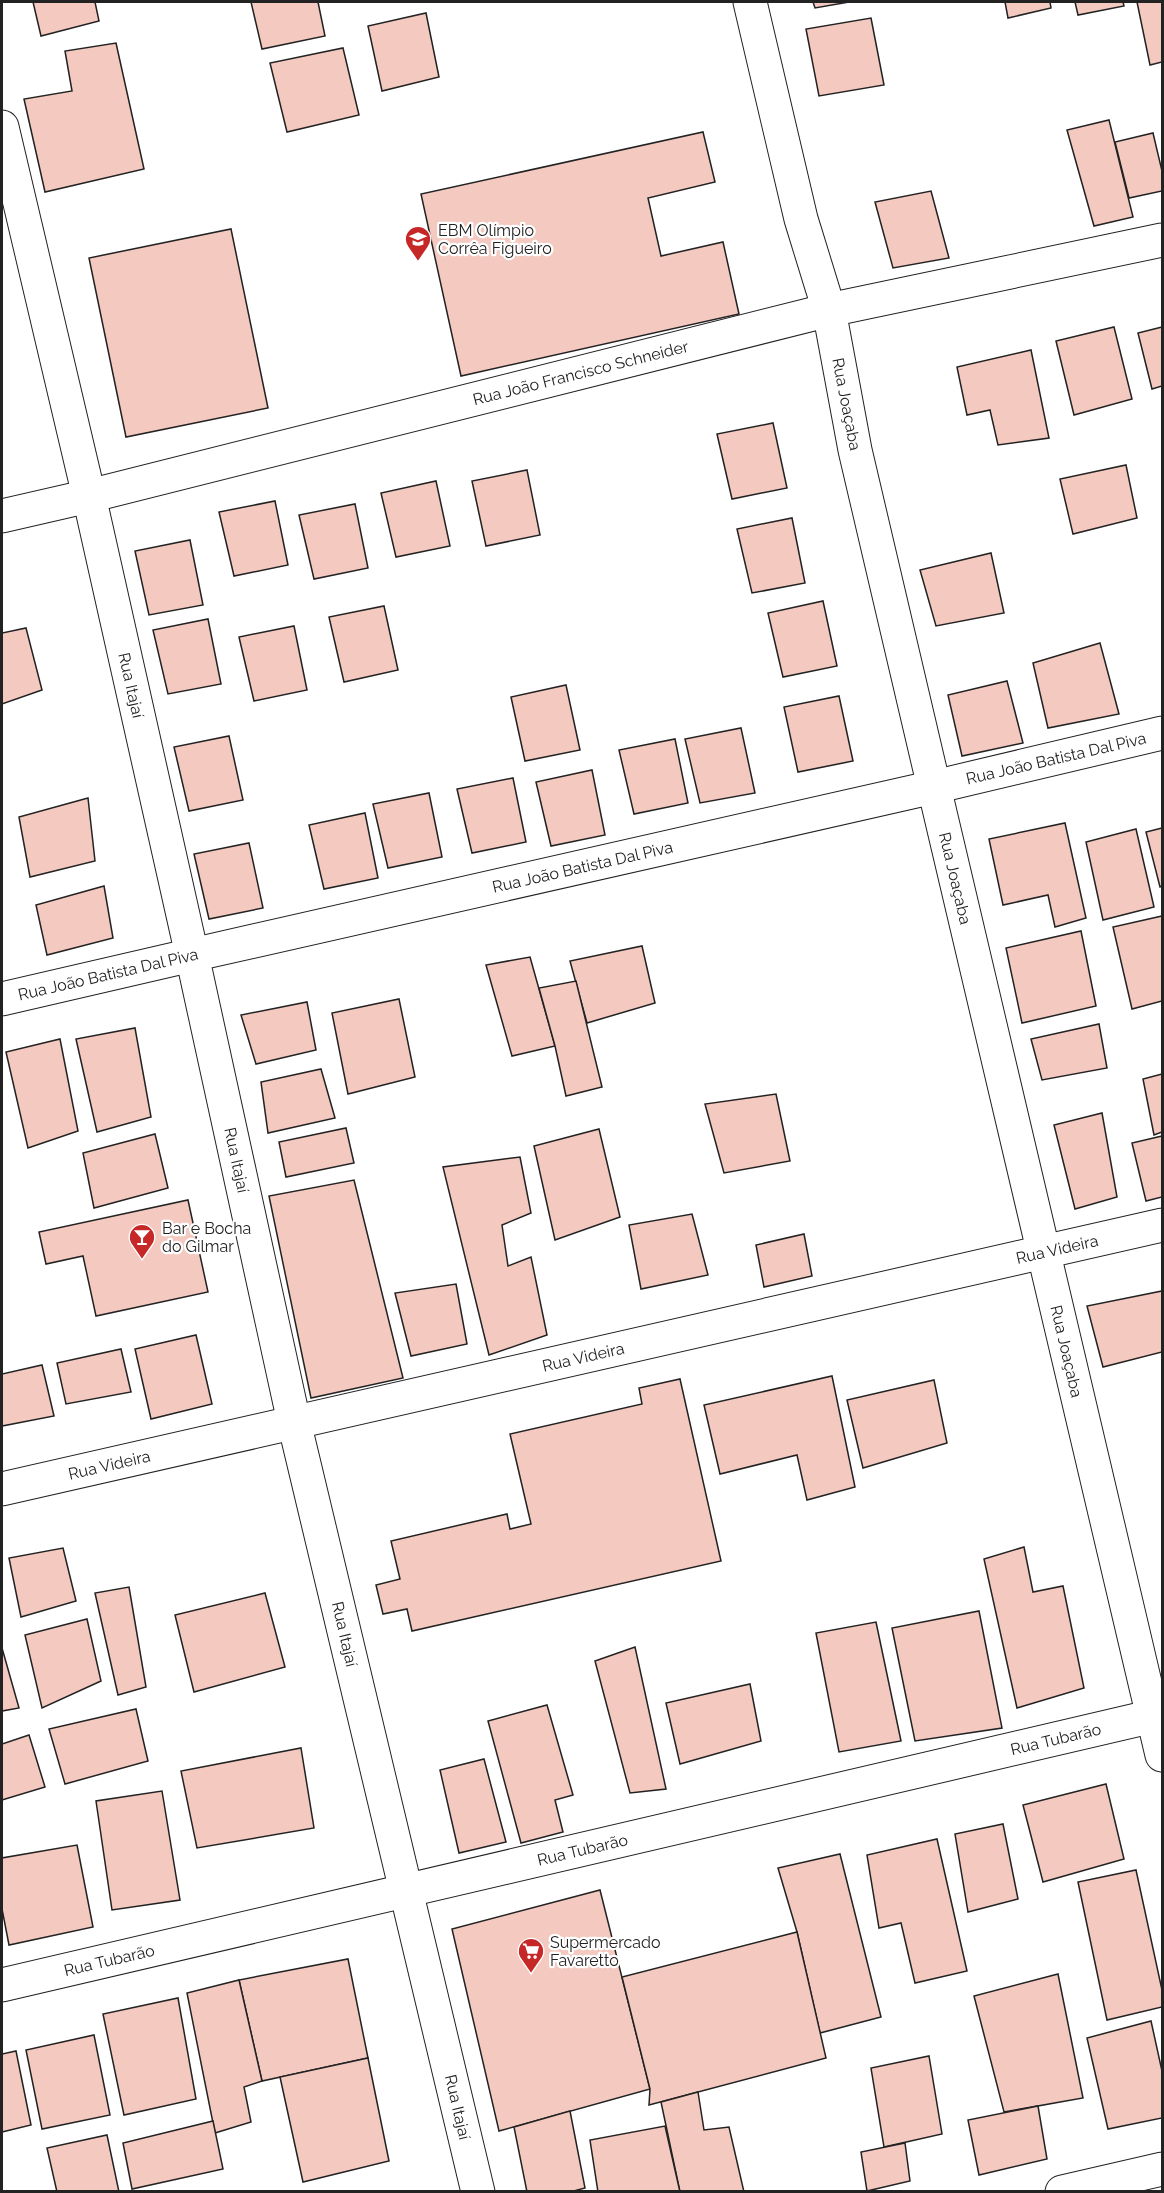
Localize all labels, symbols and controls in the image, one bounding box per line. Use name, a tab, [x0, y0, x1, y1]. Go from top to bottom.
place label: EBM Olímpio Corrêa Figueiro	[438, 221, 552, 258]
school or university icon: EBM Olímpio Corrêa Figueiro	[403, 224, 433, 262]
street label: Rua João Francisco Schneider	[471, 337, 691, 409]
street label: Rua Joaçaba	[828, 356, 865, 452]
street label: Rua Itajaí	[114, 651, 148, 720]
street label: Rua João Batista Dal Piva	[964, 729, 1148, 788]
street label: Rua Joaçaba	[935, 830, 975, 926]
street label: Rua João Batista Dal Piva	[491, 837, 675, 897]
street label: Rua João Batista Dal Piva	[16, 945, 200, 1004]
street label: Rua Itajaí	[220, 1126, 253, 1195]
place label: Bar e Bocha do Gilmar	[162, 1219, 251, 1256]
bar icon: Bar e Bocha do Gilmar	[127, 1222, 157, 1260]
street label: Rua Videira	[1014, 1231, 1100, 1268]
street label: Rua Joaçaba	[1046, 1303, 1086, 1399]
street label: Rua Videira	[540, 1339, 626, 1376]
street label: Rua Videira	[66, 1447, 152, 1484]
street label: Rua Itajaí	[328, 1600, 361, 1669]
street label: Rua Tubarão	[1008, 1720, 1103, 1759]
street label: Rua Tubarão	[535, 1830, 630, 1870]
place label: Supermercado Favaretto	[550, 1933, 661, 1970]
supermarket icon: Supermercado Favaretto	[516, 1936, 546, 1974]
street label: Rua Tubarão	[62, 1941, 156, 1980]
street label: Rua Itajaí	[441, 2073, 474, 2142]

